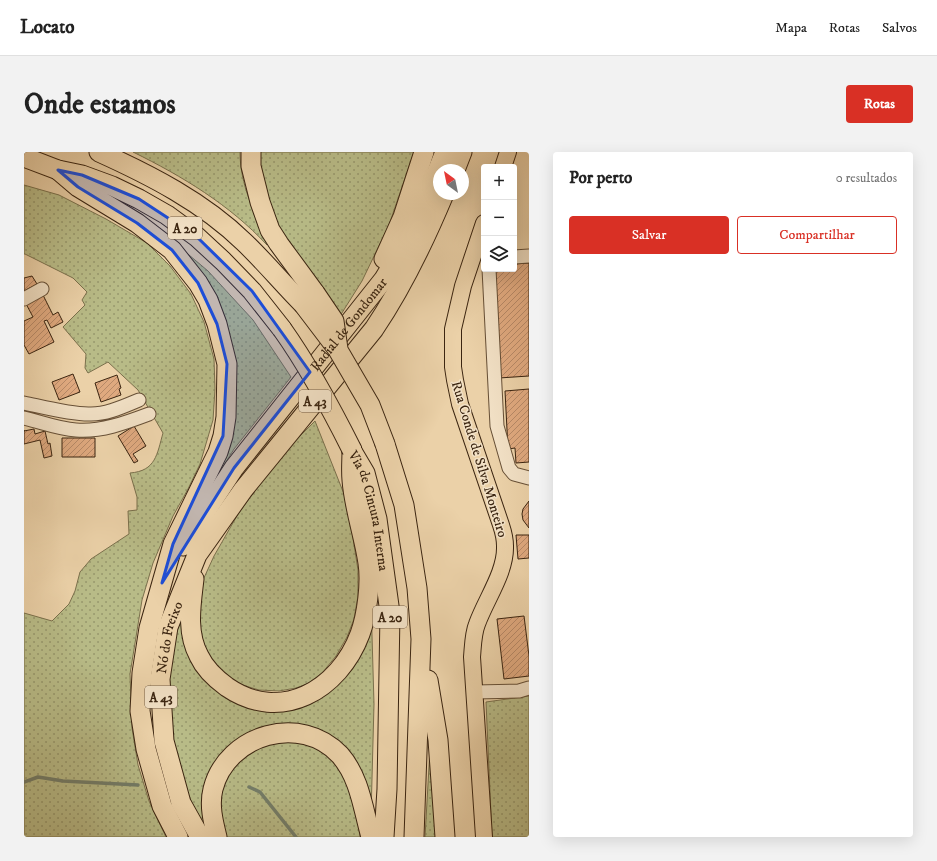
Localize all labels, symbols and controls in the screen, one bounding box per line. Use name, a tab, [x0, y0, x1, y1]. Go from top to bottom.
text: Locato	[20, 16, 75, 39]
text: Mapa	[775, 19, 807, 37]
text: Rotas	[829, 19, 860, 37]
text: Salvos	[882, 19, 917, 37]
button: Rotas	[846, 85, 913, 123]
text: Onde estamos	[24, 87, 176, 122]
north arrow	[433, 164, 469, 200]
map controls	[481, 164, 517, 272]
button: +	[481, 164, 517, 200]
text: Por perto	[569, 167, 632, 189]
text: 0 resultados	[836, 170, 897, 186]
button: −	[481, 200, 517, 236]
button: Salvar	[569, 216, 729, 254]
button: Compartilhar	[737, 216, 897, 254]
road number: A 20	[168, 217, 202, 239]
button: layers	[481, 236, 517, 272]
street label: Radial de Gondomar	[306, 274, 392, 375]
street label: Rua Conde de Silva Monteiro	[447, 379, 511, 540]
road number: A 43	[299, 390, 331, 412]
street label: Via de Cintura Interna	[343, 447, 392, 572]
street label: Nó do Freixo	[153, 599, 187, 675]
road number: A 20	[373, 606, 407, 628]
road number: A 43	[145, 686, 177, 708]

